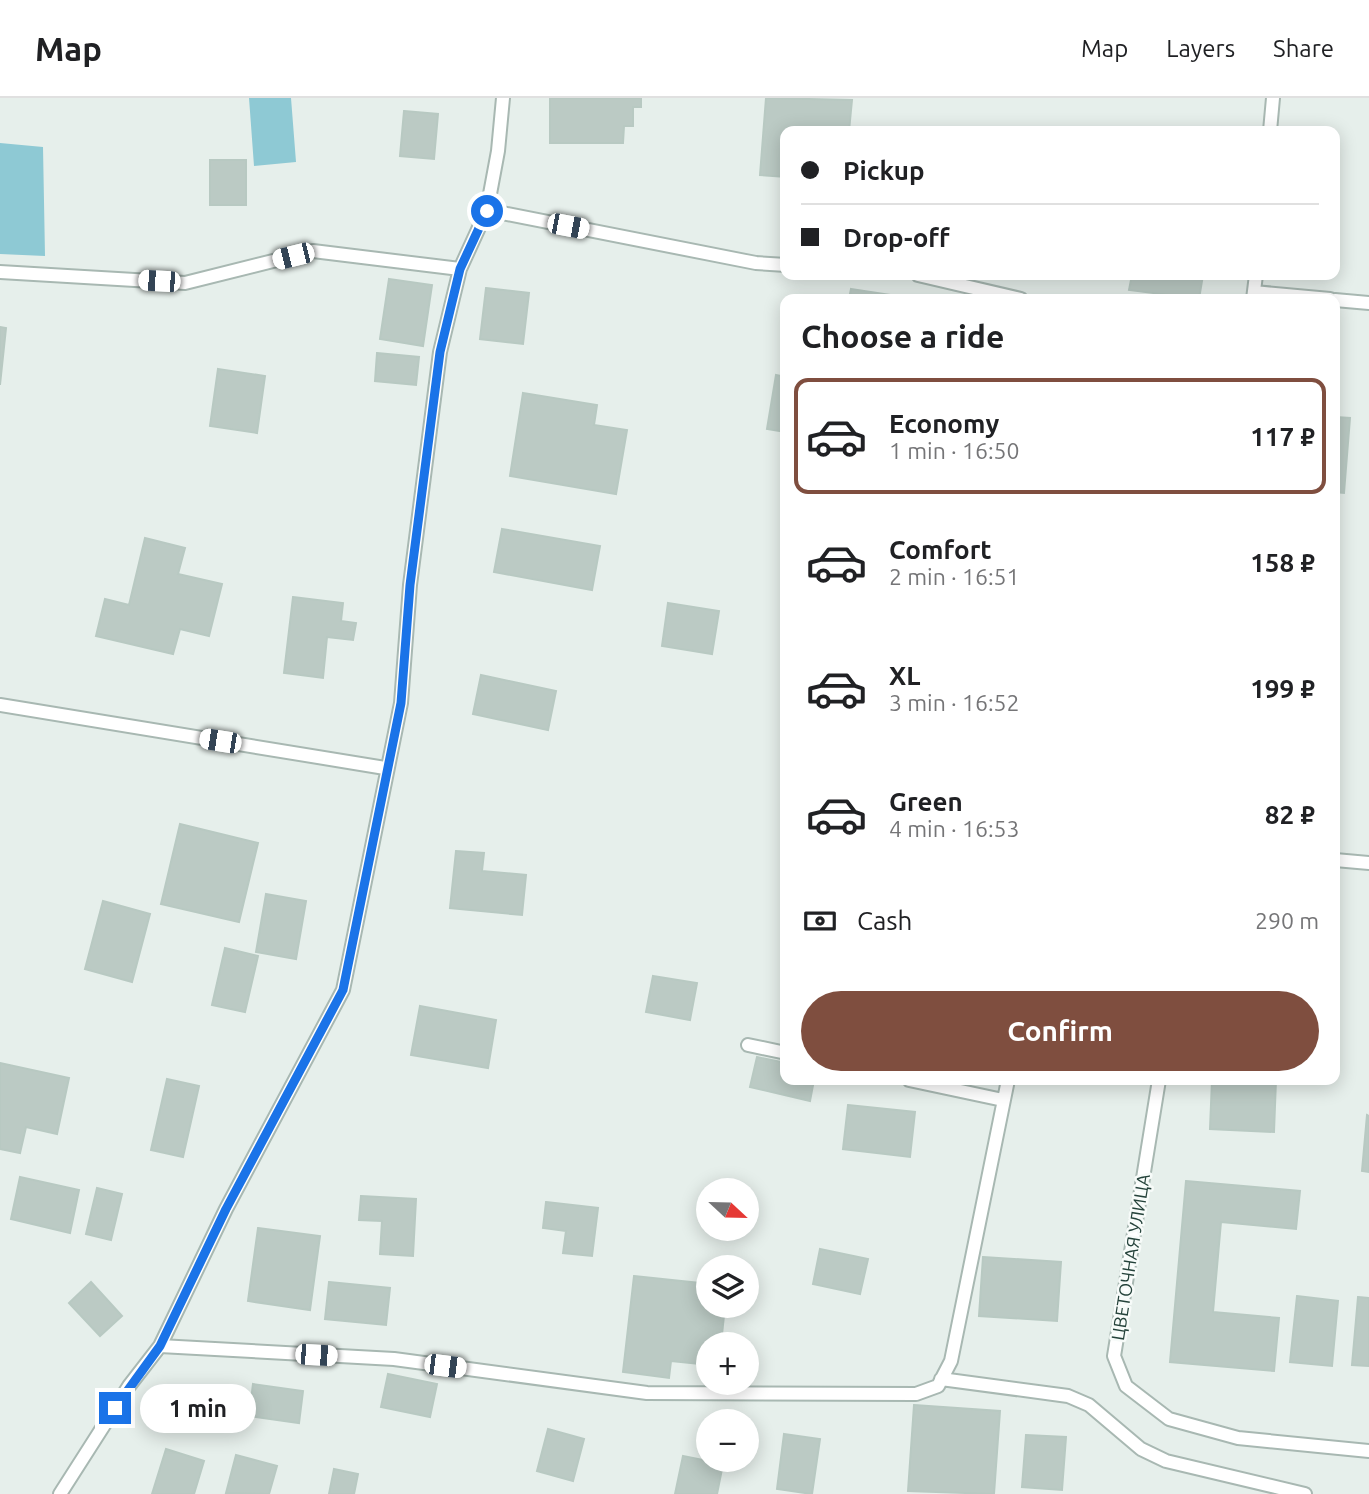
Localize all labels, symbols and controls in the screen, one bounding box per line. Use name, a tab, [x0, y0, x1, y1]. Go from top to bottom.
text: Map	[35, 30, 102, 67]
text: Map	[1081, 35, 1128, 62]
text: Layers	[1166, 35, 1235, 62]
text: Share	[1273, 35, 1334, 62]
text: Pickup	[843, 156, 925, 185]
route start	[471, 195, 503, 227]
car	[546, 212, 591, 240]
text: Drop-off	[843, 223, 950, 252]
car	[271, 241, 316, 271]
car	[138, 269, 181, 293]
text: Choose a ride	[801, 318, 1004, 354]
icon: car	[805, 405, 868, 468]
text: Economy	[889, 409, 999, 438]
text: 117 ₽	[1250, 422, 1315, 451]
text: 1 min · 16:50	[889, 438, 1020, 463]
icon: car	[805, 531, 868, 594]
text: Comfort	[889, 535, 992, 564]
text: 158 ₽	[1250, 548, 1315, 577]
text: 2 min · 16:51	[889, 564, 1020, 589]
icon: car	[805, 657, 868, 720]
text: XL	[889, 661, 920, 690]
text: 199 ₽	[1250, 674, 1315, 703]
text: 3 min · 16:52	[889, 690, 1020, 715]
car	[198, 727, 243, 755]
icon: car	[805, 783, 868, 846]
text: Green	[889, 787, 963, 816]
text: 82 ₽	[1265, 800, 1315, 829]
text: 4 min · 16:53	[889, 816, 1020, 841]
icon: cash	[801, 902, 839, 940]
text: Cash	[857, 906, 912, 935]
text: 290 m	[1255, 908, 1319, 933]
button: Confirm	[801, 991, 1319, 1071]
street label: ЦВЕТОЧНАЯ УЛИЦА	[1107, 1172, 1153, 1342]
north arrow	[696, 1178, 760, 1241]
map controls	[696, 1178, 759, 1472]
button: layers	[696, 1255, 759, 1318]
button: +	[696, 1332, 759, 1395]
car	[295, 1343, 338, 1367]
car	[423, 1353, 468, 1379]
callout: 1 min	[140, 1384, 255, 1432]
route end	[99, 1392, 131, 1424]
text: 1 min	[169, 1396, 227, 1421]
button: −	[696, 1409, 759, 1472]

